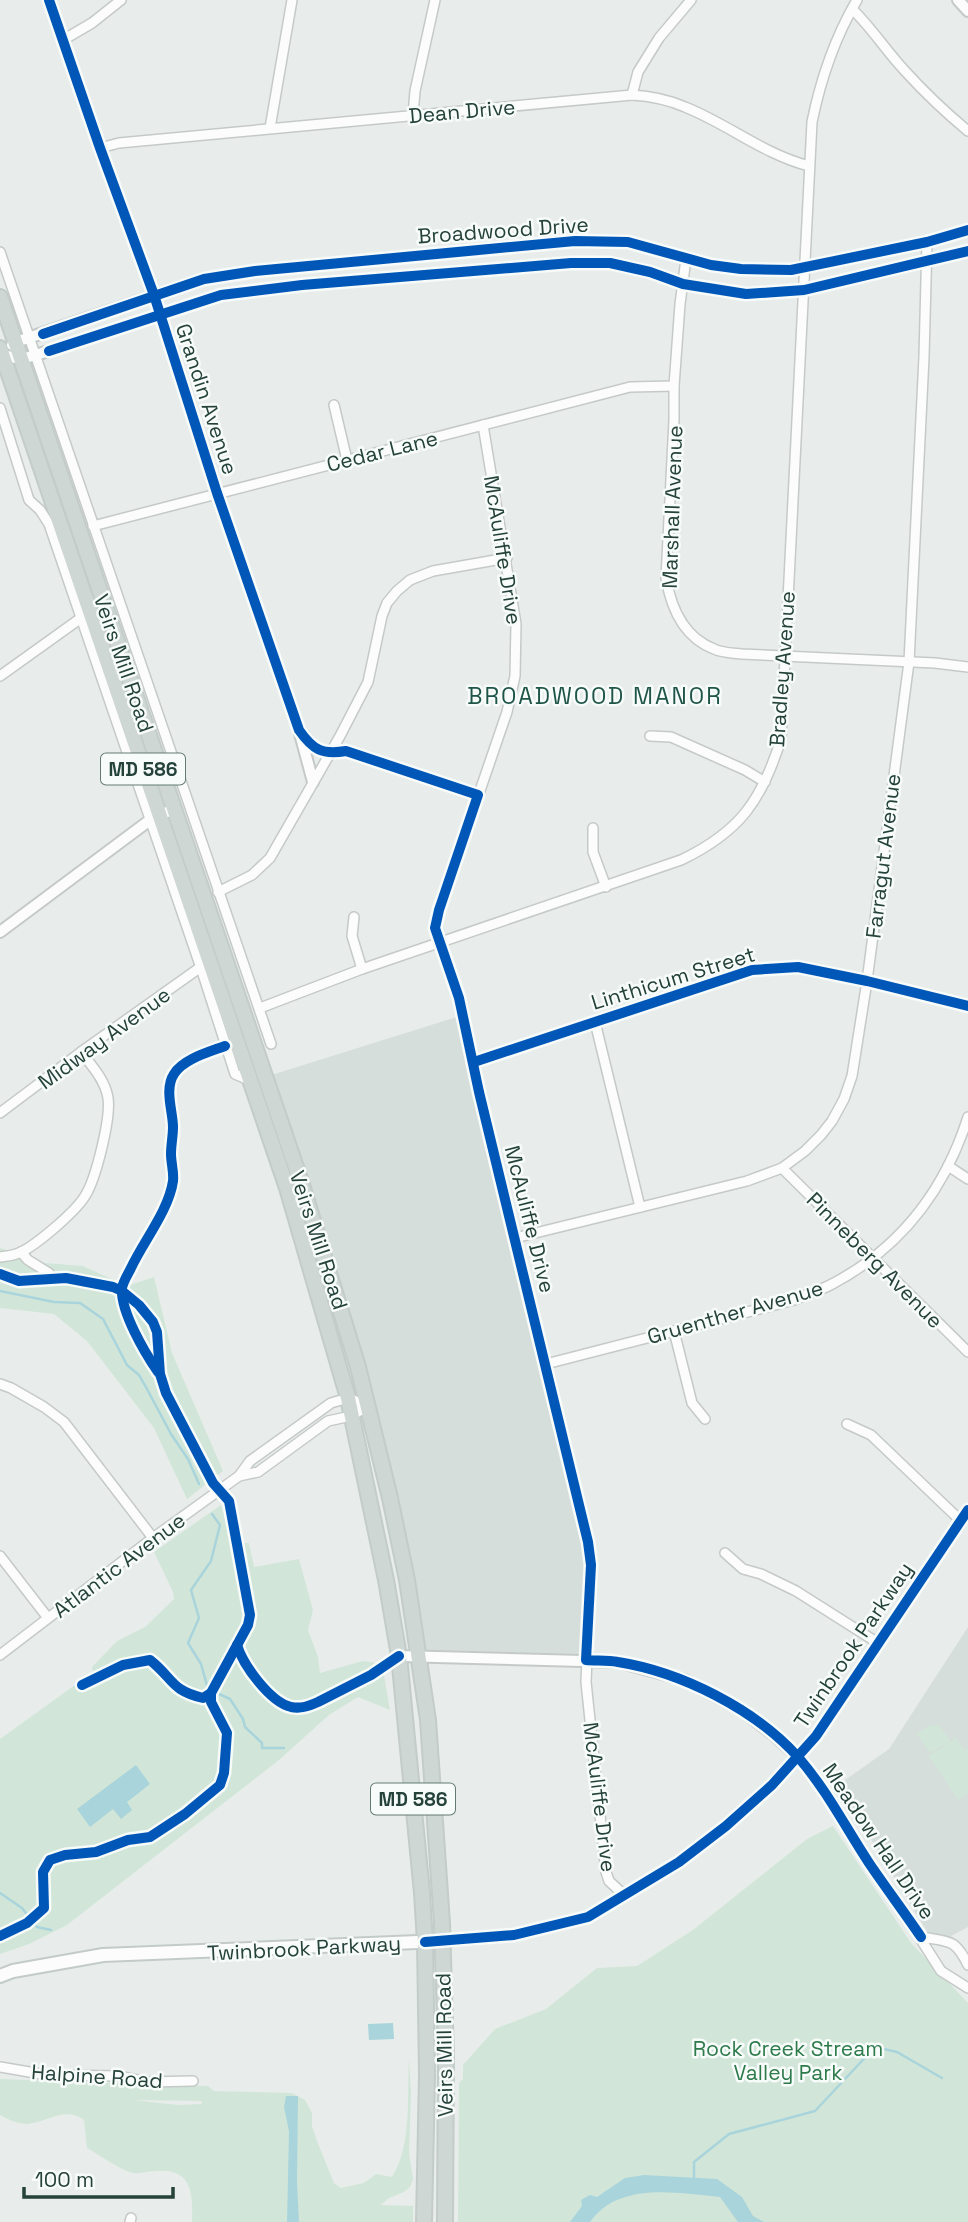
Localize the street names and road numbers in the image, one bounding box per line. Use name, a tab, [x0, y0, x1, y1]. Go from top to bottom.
street label: Dean Drive	[408, 93, 516, 129]
street label: Broadwood Drive	[417, 211, 589, 249]
street label: Grandin Avenue	[170, 320, 244, 478]
street label: Cedar Lane	[324, 424, 440, 478]
street label: Marshall Avenue	[656, 425, 688, 589]
street label: McAuliffe Drive	[478, 473, 528, 627]
street label: Veirs Mill Road	[88, 590, 160, 736]
street label: Bradley Avenue	[763, 590, 801, 748]
road number: MD 586	[101, 754, 185, 784]
street label: Farragut Avenue	[859, 772, 907, 940]
street label: Linthicum Street	[588, 940, 758, 1016]
street label: Midway Avenue	[32, 981, 176, 1095]
street label: McAuliffe Drive	[499, 1143, 561, 1295]
street label: Veirs Mill Road	[284, 1167, 354, 1313]
street label: Pinneberg Avenue	[801, 1186, 949, 1334]
street label: Gruenther Avenue	[644, 1274, 826, 1350]
street label: Atlantic Avenue	[47, 1506, 191, 1624]
street label: Twinbrook Parkway	[787, 1557, 919, 1733]
street label: McAuliffe Drive	[577, 1721, 623, 1873]
street label: Meadow Hall Drive	[817, 1758, 941, 1924]
road number: MD 586	[371, 1784, 455, 1814]
street label: Twinbrook Parkway	[206, 1929, 402, 1967]
street label: Veirs Mill Road	[429, 1973, 459, 2117]
street label: Halpine Road	[30, 2058, 164, 2094]

